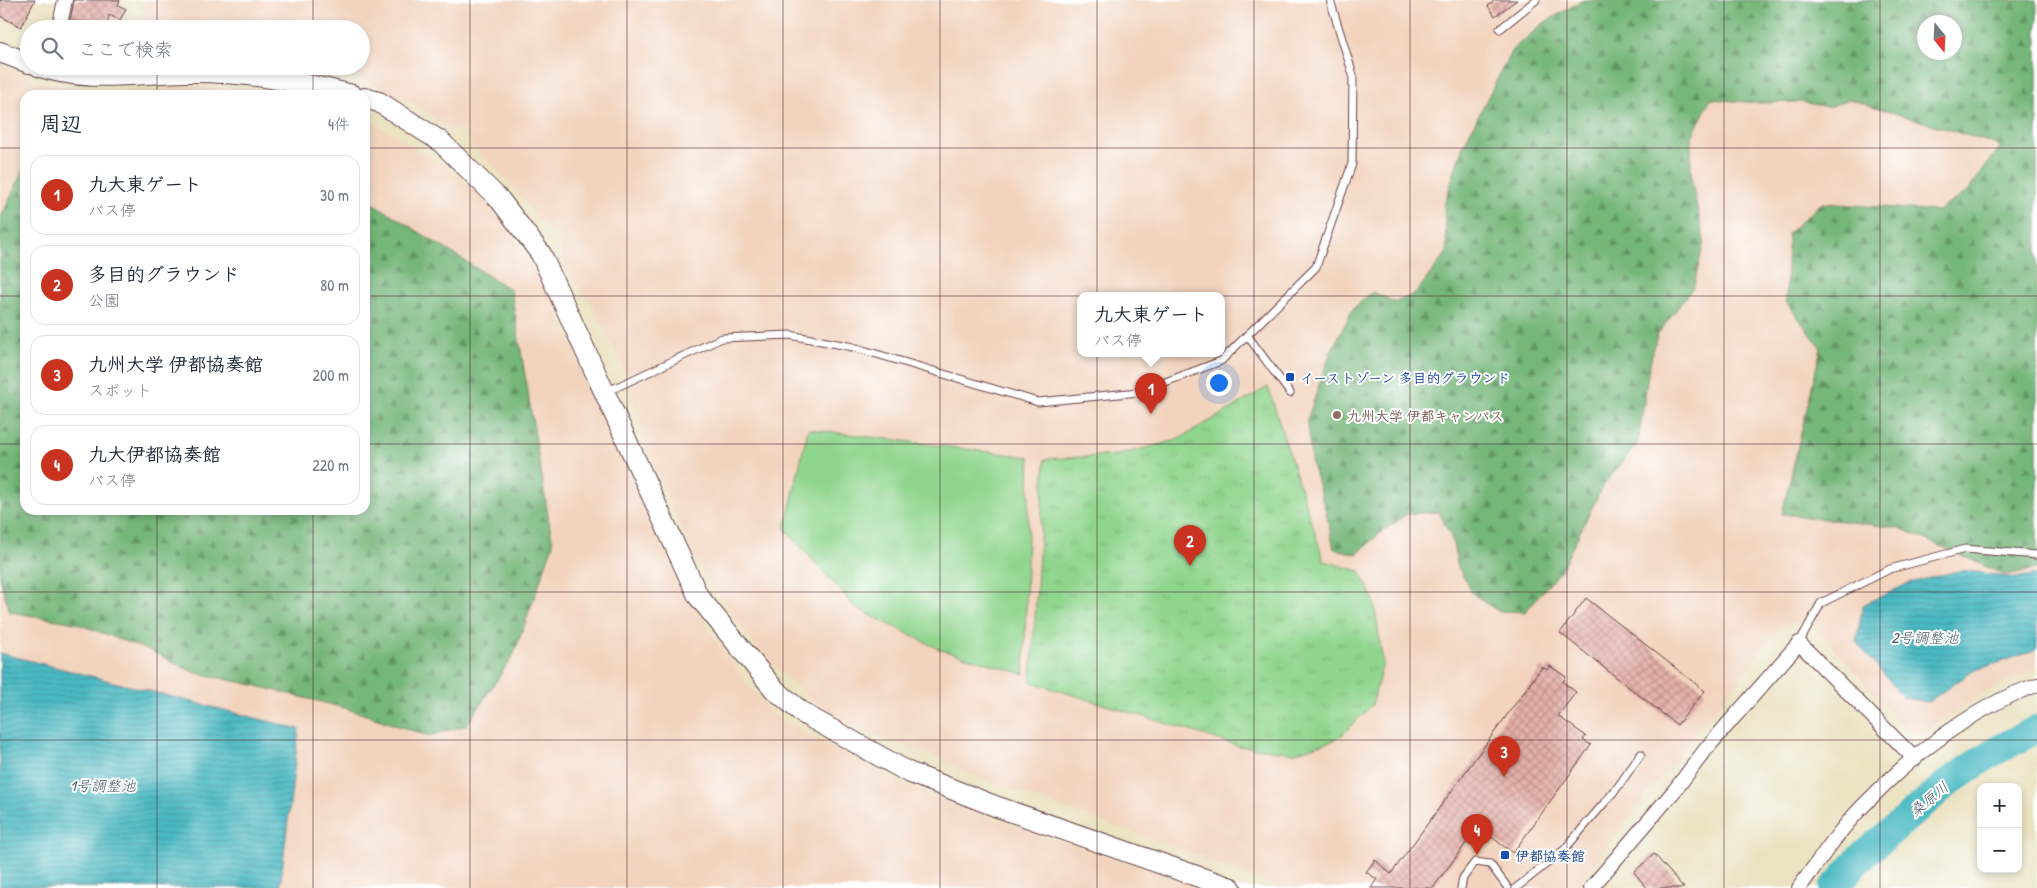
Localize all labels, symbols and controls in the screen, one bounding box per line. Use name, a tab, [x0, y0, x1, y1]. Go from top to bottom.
north arrow	[1917, 15, 1962, 60]
search box	[20, 20, 370, 75]
icon: search	[38, 34, 66, 62]
text: ここで検索	[78, 36, 173, 62]
text: 周辺	[40, 109, 82, 138]
text: 4件	[328, 113, 350, 135]
text: 九大東ゲート	[88, 171, 202, 197]
text: 1	[54, 184, 60, 206]
text: 30 m	[320, 184, 349, 206]
text: バス停	[88, 199, 136, 221]
text: 多目的グラウンド	[88, 261, 240, 287]
text: 2	[53, 274, 61, 296]
text: 80 m	[320, 274, 349, 296]
text: 公園	[88, 289, 120, 311]
popup	[1077, 292, 1225, 357]
text: 九大東ゲート	[1094, 301, 1208, 327]
text: バス停	[1094, 329, 1142, 351]
text: 九州大学 伊都協奏館	[88, 351, 263, 377]
text: 3	[53, 364, 61, 386]
text: 200 m	[313, 364, 349, 386]
place label: イーストゾーン 多目的グラウンド	[1300, 368, 1510, 387]
your location	[1206, 370, 1232, 396]
marker: イーストゾーン 多目的グラウンド	[1284, 371, 1296, 383]
pin: 1	[1135, 373, 1167, 414]
text: スポット	[88, 379, 152, 401]
place label: 九州大学 伊都キャンパス	[1347, 406, 1504, 425]
marker: 九州大学 伊都キャンパス	[1331, 409, 1343, 421]
text: 九大伊都協奏館	[88, 441, 221, 467]
text: 4	[54, 454, 60, 476]
text: 220 m	[312, 454, 349, 476]
text: バス停	[88, 469, 136, 491]
pin: 2	[1174, 525, 1206, 566]
water label: 2号調整池	[1891, 627, 1960, 648]
pin: 3	[1488, 736, 1520, 777]
water label: 1号調整池	[70, 775, 137, 796]
water label: 桑原川	[1905, 776, 1953, 822]
map controls	[1977, 783, 2022, 873]
button: +	[1977, 783, 2022, 828]
pin: 4	[1461, 814, 1493, 855]
button: −	[1977, 828, 2022, 873]
place label: 伊都協奏館	[1515, 846, 1585, 865]
marker: 伊都協奏館	[1499, 849, 1511, 861]

